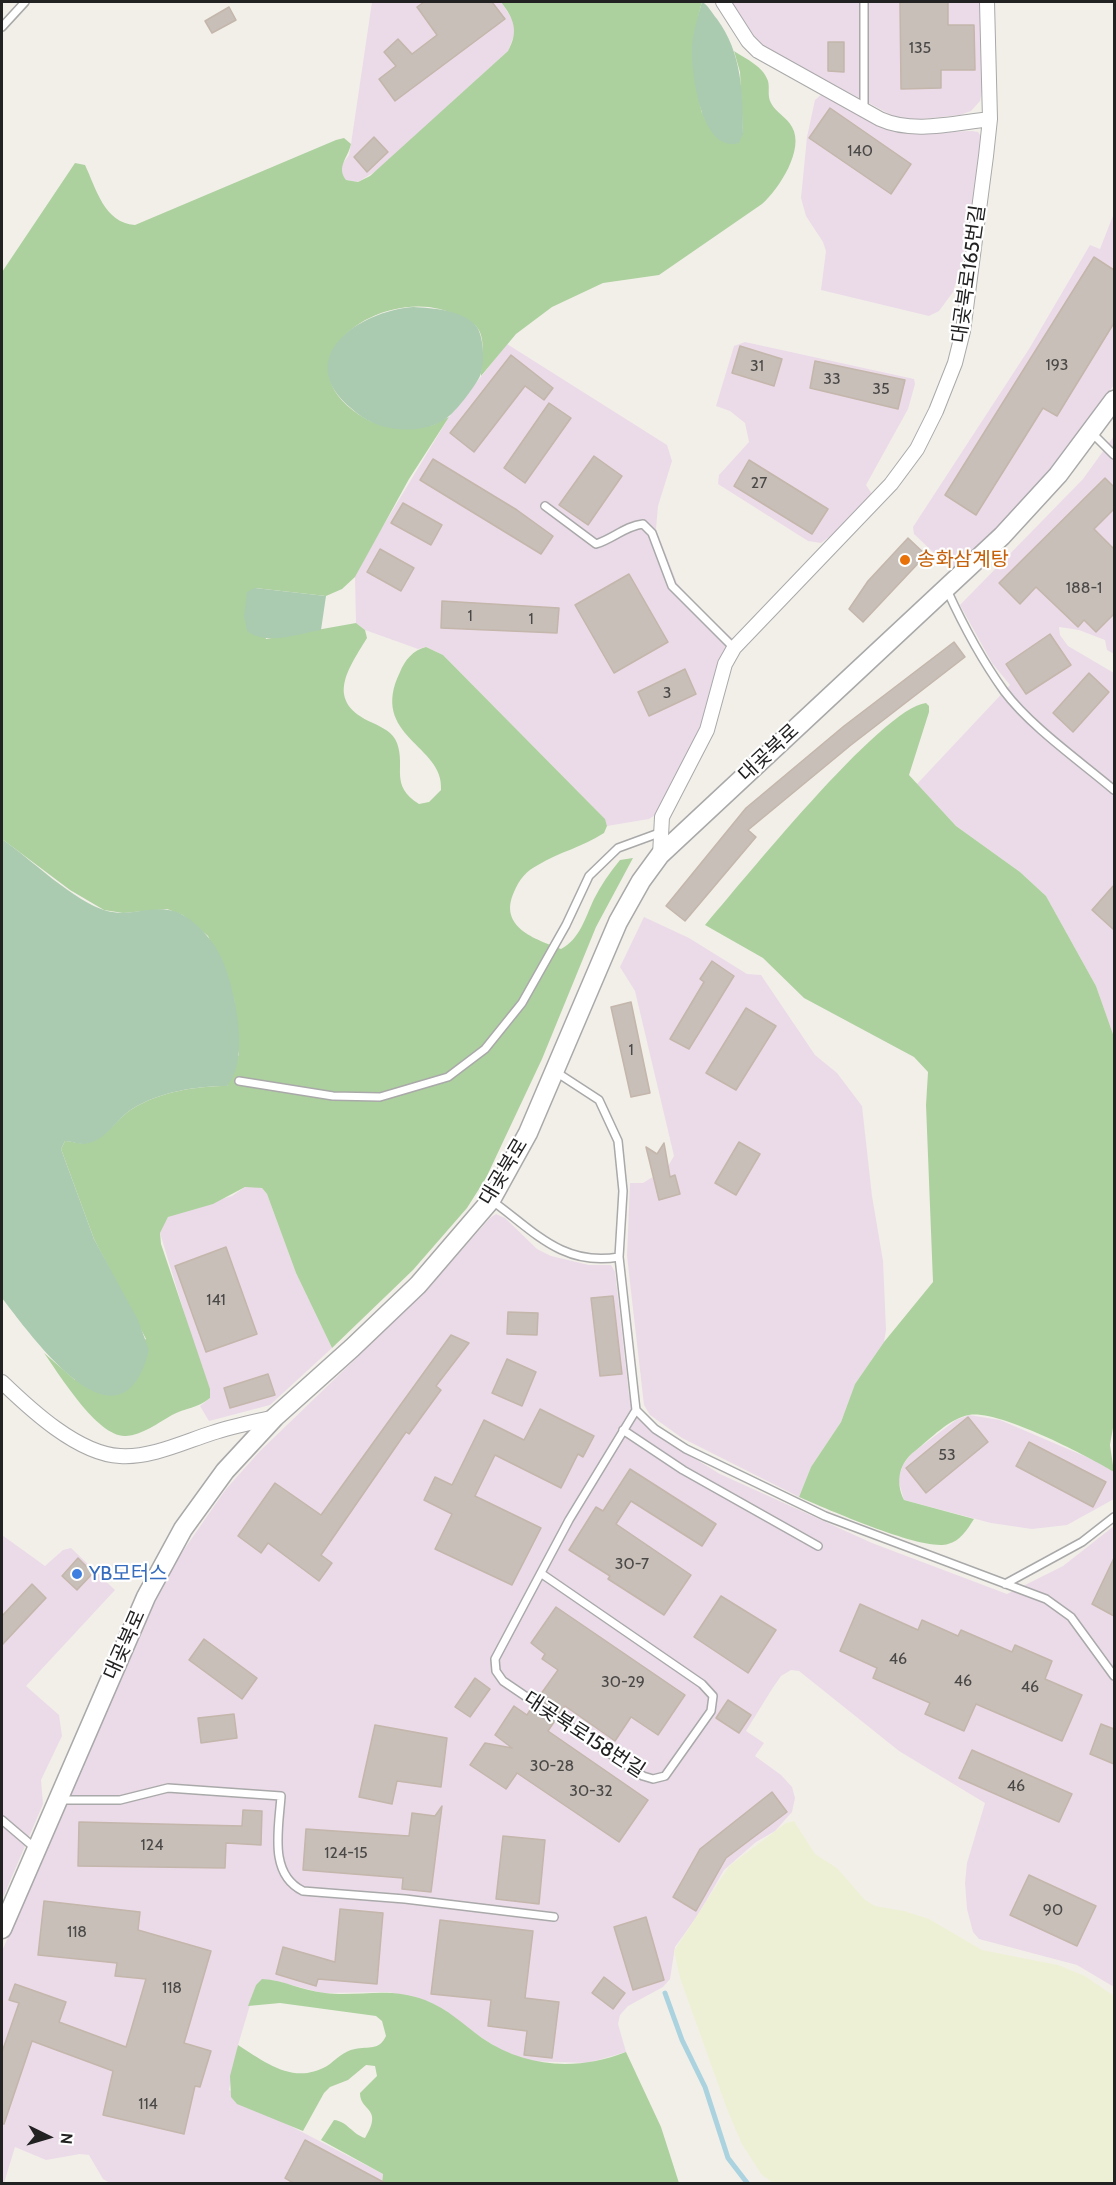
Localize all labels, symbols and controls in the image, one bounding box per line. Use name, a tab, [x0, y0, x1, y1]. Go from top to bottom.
house number: 135	[909, 38, 931, 58]
house number: 140	[847, 141, 873, 161]
street label: 대곶북로165번길	[947, 203, 991, 345]
house number: 193	[1046, 355, 1068, 375]
house number: 31	[750, 356, 764, 376]
house number: 33	[823, 369, 841, 389]
house number: 35	[872, 379, 890, 399]
house number: 27	[751, 473, 767, 493]
place label: 송화삼계탕	[917, 548, 1009, 572]
marker: 송화삼계탕	[898, 553, 912, 567]
house number: 188-1	[1066, 578, 1102, 598]
house number: 1	[467, 606, 473, 626]
house number: 1	[528, 609, 534, 629]
house number: 3	[663, 683, 671, 703]
street label: 대곶북로	[734, 719, 804, 787]
house number: 1	[628, 1040, 634, 1060]
street label: 대곶북로	[475, 1134, 533, 1210]
house number: 141	[206, 1290, 226, 1310]
house number: 53	[938, 1445, 956, 1465]
house number: 30-7	[615, 1554, 649, 1574]
place label: YB모터스	[89, 1562, 167, 1586]
marker: YB모터스	[70, 1567, 84, 1581]
street label: 대곶북로	[99, 1607, 151, 1683]
house number: 46	[889, 1649, 907, 1669]
house number: 46	[954, 1671, 972, 1691]
house number: 30-29	[601, 1672, 645, 1692]
house number: 46	[1021, 1677, 1039, 1697]
street label: 대곶북로158번길	[519, 1687, 649, 1783]
house number: 30-28	[530, 1756, 574, 1776]
house number: 46	[1007, 1776, 1025, 1796]
house number: 30-32	[569, 1781, 613, 1801]
house number: 124	[141, 1835, 163, 1855]
house number: 124-15	[324, 1843, 368, 1863]
house number: 90	[1043, 1900, 1063, 1920]
house number: 118	[67, 1922, 87, 1942]
house number: 118	[162, 1978, 182, 1998]
house number: 114	[138, 2094, 158, 2114]
north arrow	[18, 2107, 78, 2167]
text: N	[56, 2132, 76, 2145]

